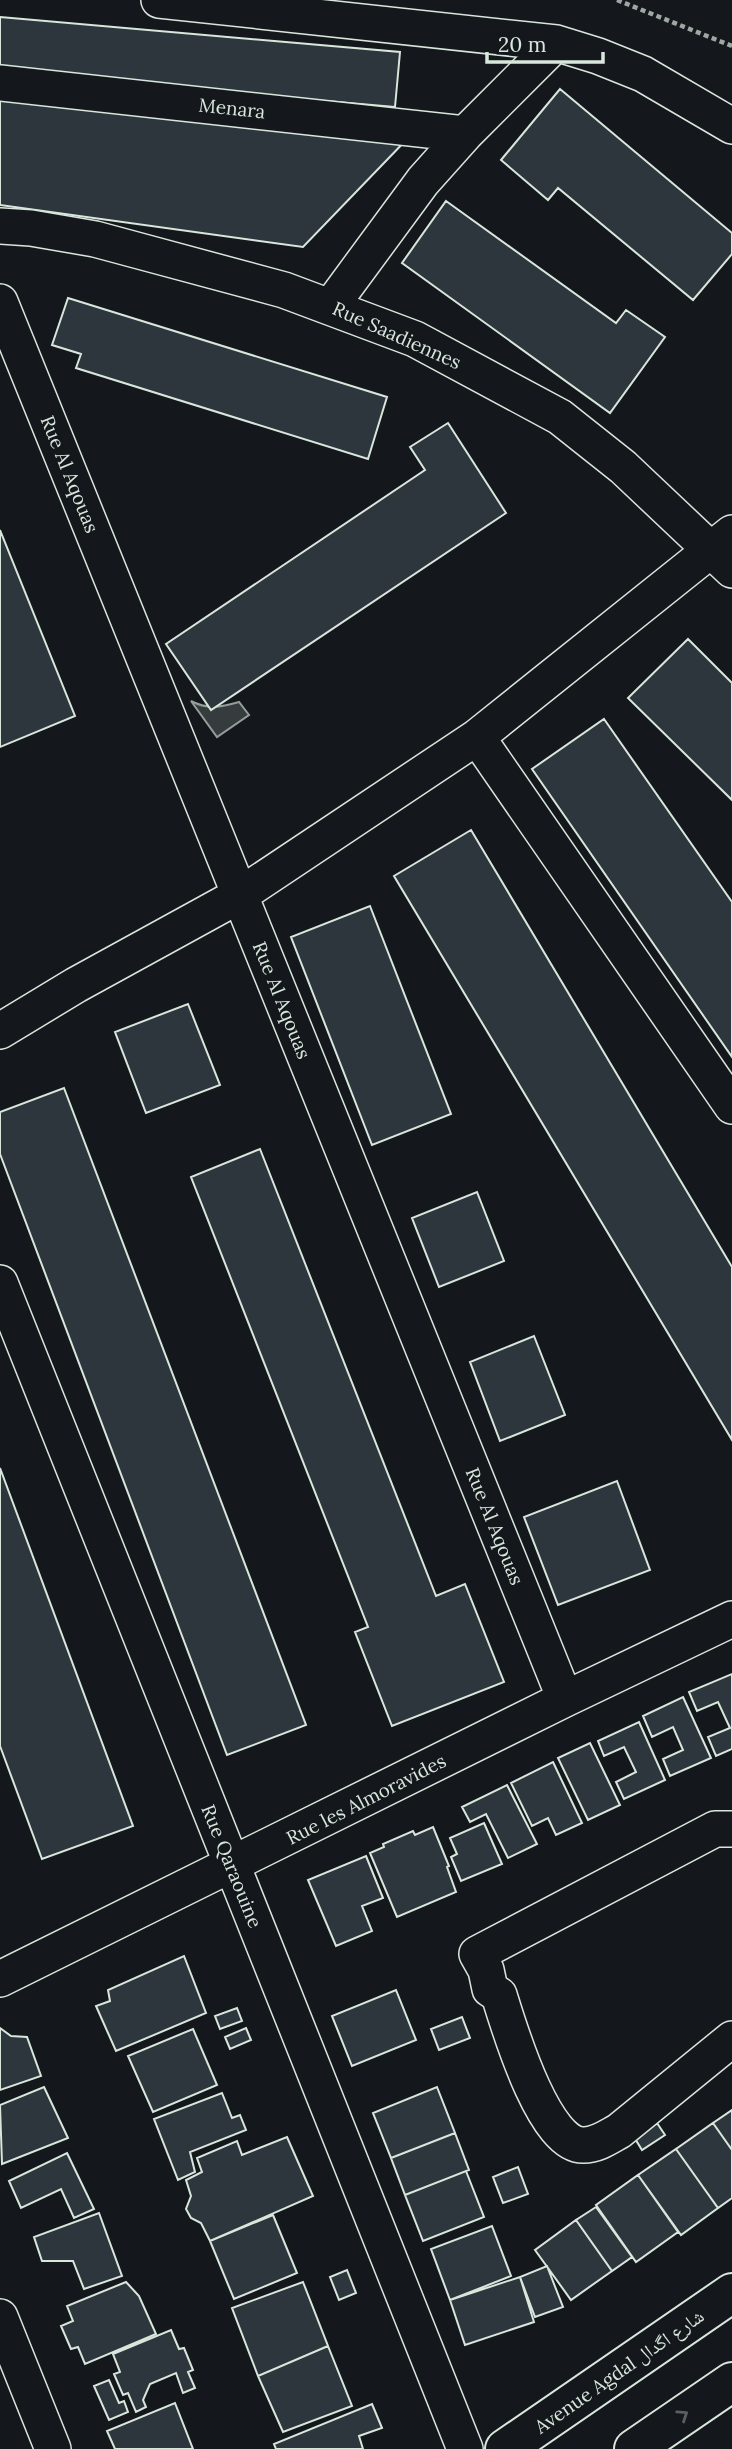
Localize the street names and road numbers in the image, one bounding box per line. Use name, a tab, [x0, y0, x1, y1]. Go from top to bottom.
street label: Menara	[198, 93, 267, 123]
street label: Rue Saadiennes	[329, 296, 465, 374]
street label: Rue Al Aqouas	[36, 412, 105, 536]
street label: Rue Al Aqouas	[248, 938, 317, 1062]
street label: Rue Al Aqouas	[461, 1464, 530, 1588]
street label: Rue les Almoravides	[282, 1748, 450, 1850]
street label: Rue Qaraouine	[196, 1801, 268, 1931]
street label: Avenue Agdal شارع اگدال	[529, 2303, 708, 2439]

